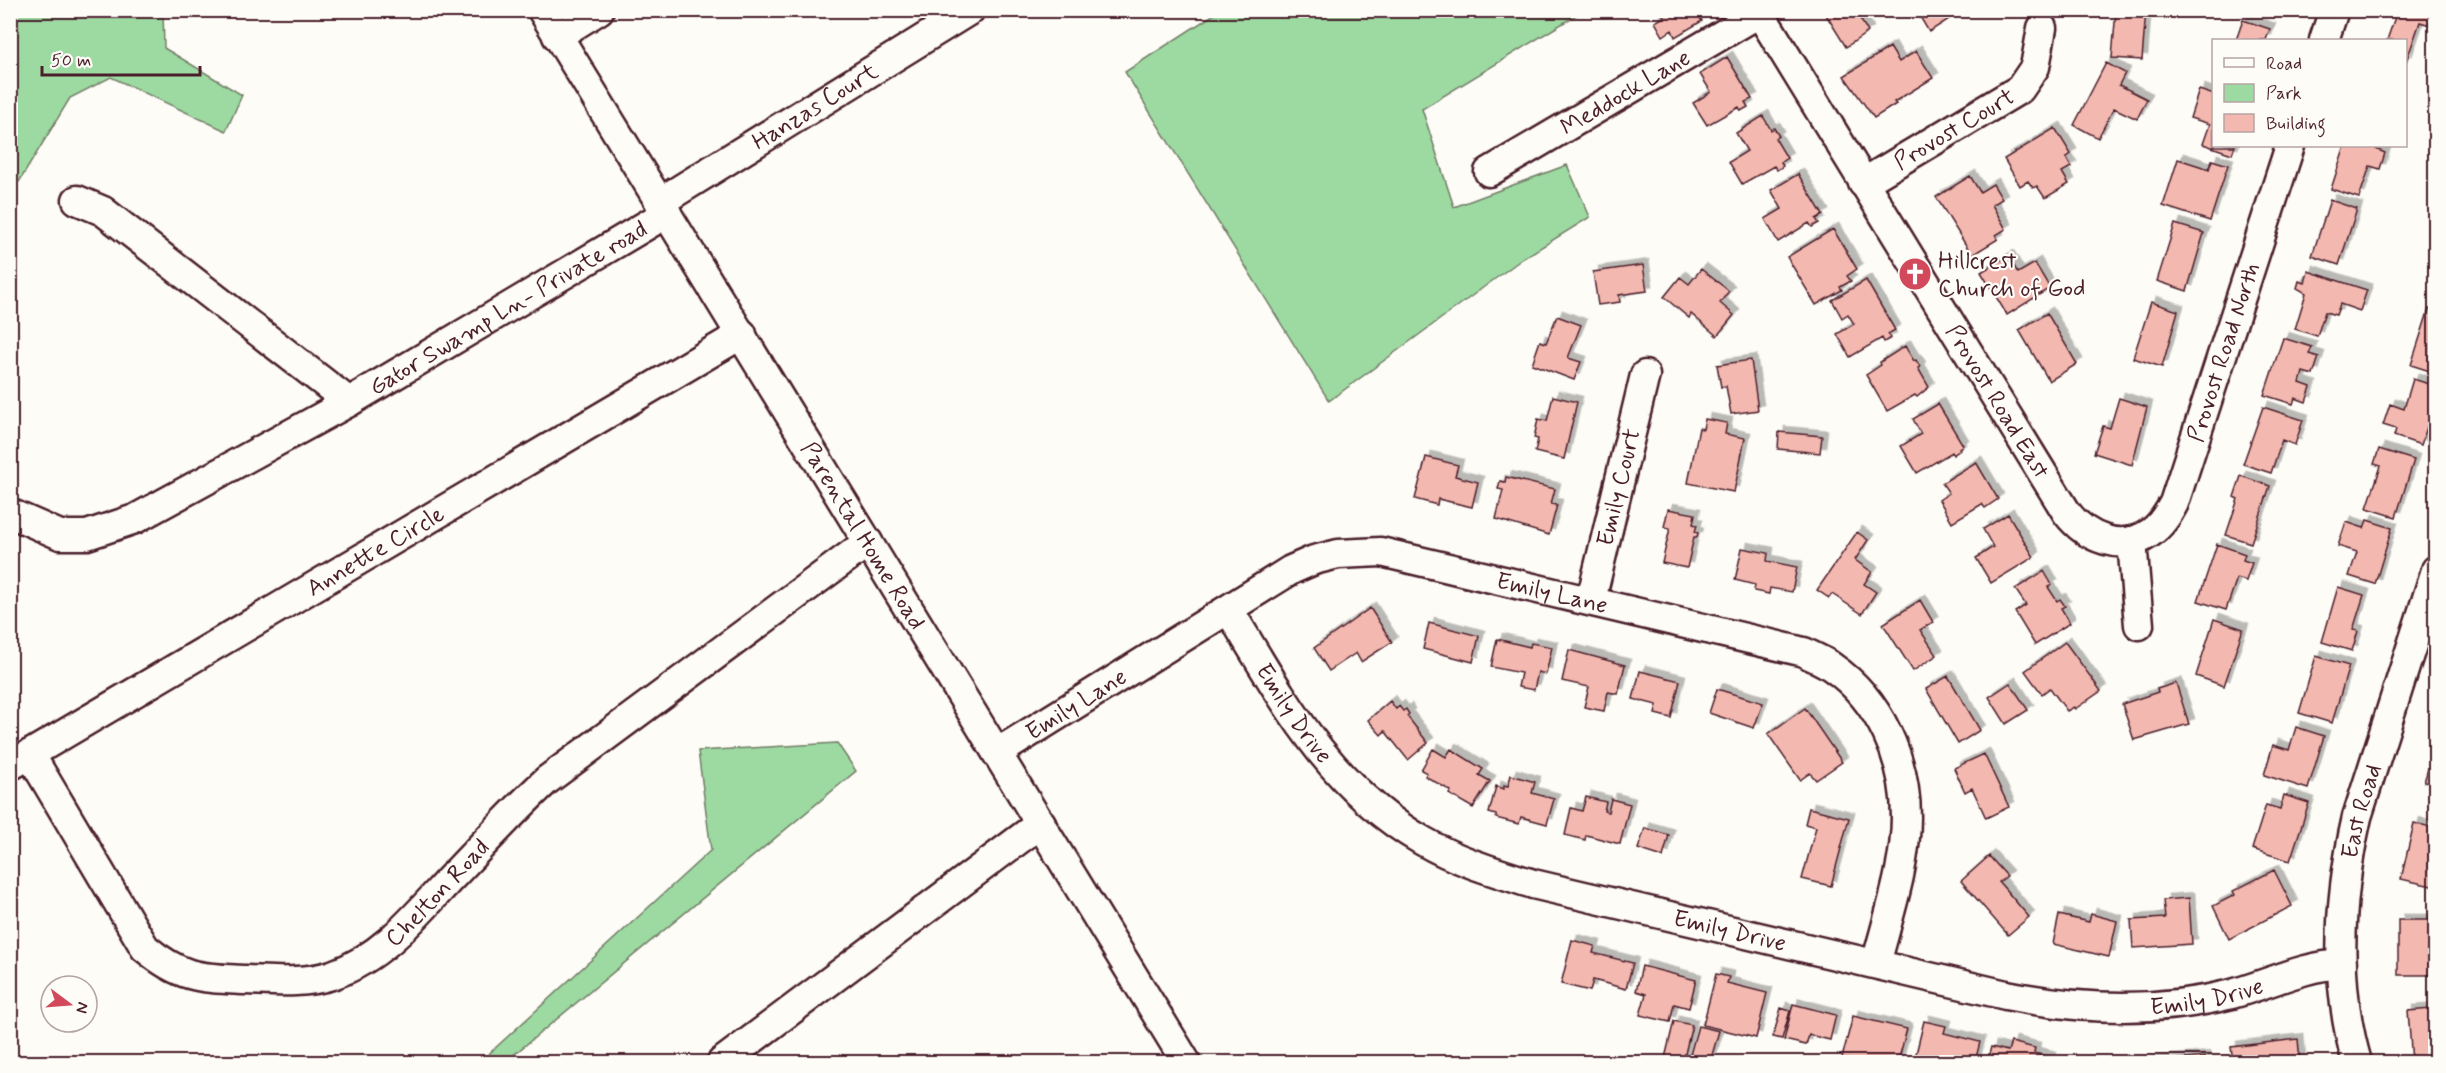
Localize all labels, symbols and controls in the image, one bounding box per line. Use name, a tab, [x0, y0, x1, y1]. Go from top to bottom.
scale bar	[42, 39, 200, 77]
legend	[2212, 39, 2407, 147]
street label: Meddock Lane	[1555, 43, 1697, 144]
text: 50 m	[51, 49, 91, 73]
text: Road	[2266, 52, 2302, 76]
street label: Hanzas Court	[747, 57, 884, 158]
street label: Provost Court	[1889, 82, 2021, 178]
text: Park	[2266, 82, 2302, 106]
text: Building	[2266, 112, 2326, 138]
street label: Gator Swamp Ln- Private road	[364, 214, 653, 403]
place label: Hillcrest Church of God	[1938, 246, 2086, 305]
church icon: Hillcrest Church of God	[1897, 256, 1933, 292]
street label: Provost Road North	[2181, 259, 2268, 446]
street label: Provost Road East	[1938, 319, 2056, 485]
street label: Emily Court	[1590, 426, 1649, 549]
street label: Parental Home Road	[793, 436, 932, 636]
street label: Annette Circle	[301, 499, 451, 605]
street label: Emily Lane	[1493, 566, 1611, 622]
street label: Emily Drive	[1248, 658, 1339, 770]
street label: Emily Lane	[1020, 662, 1133, 748]
street label: East Road	[2335, 760, 2390, 861]
street label: Chelton Road	[379, 833, 497, 954]
street label: Emily Drive	[1670, 903, 1789, 960]
street label: Emily Drive	[2149, 971, 2268, 1023]
north arrow	[39, 974, 99, 1034]
text: N	[70, 1000, 94, 1016]

